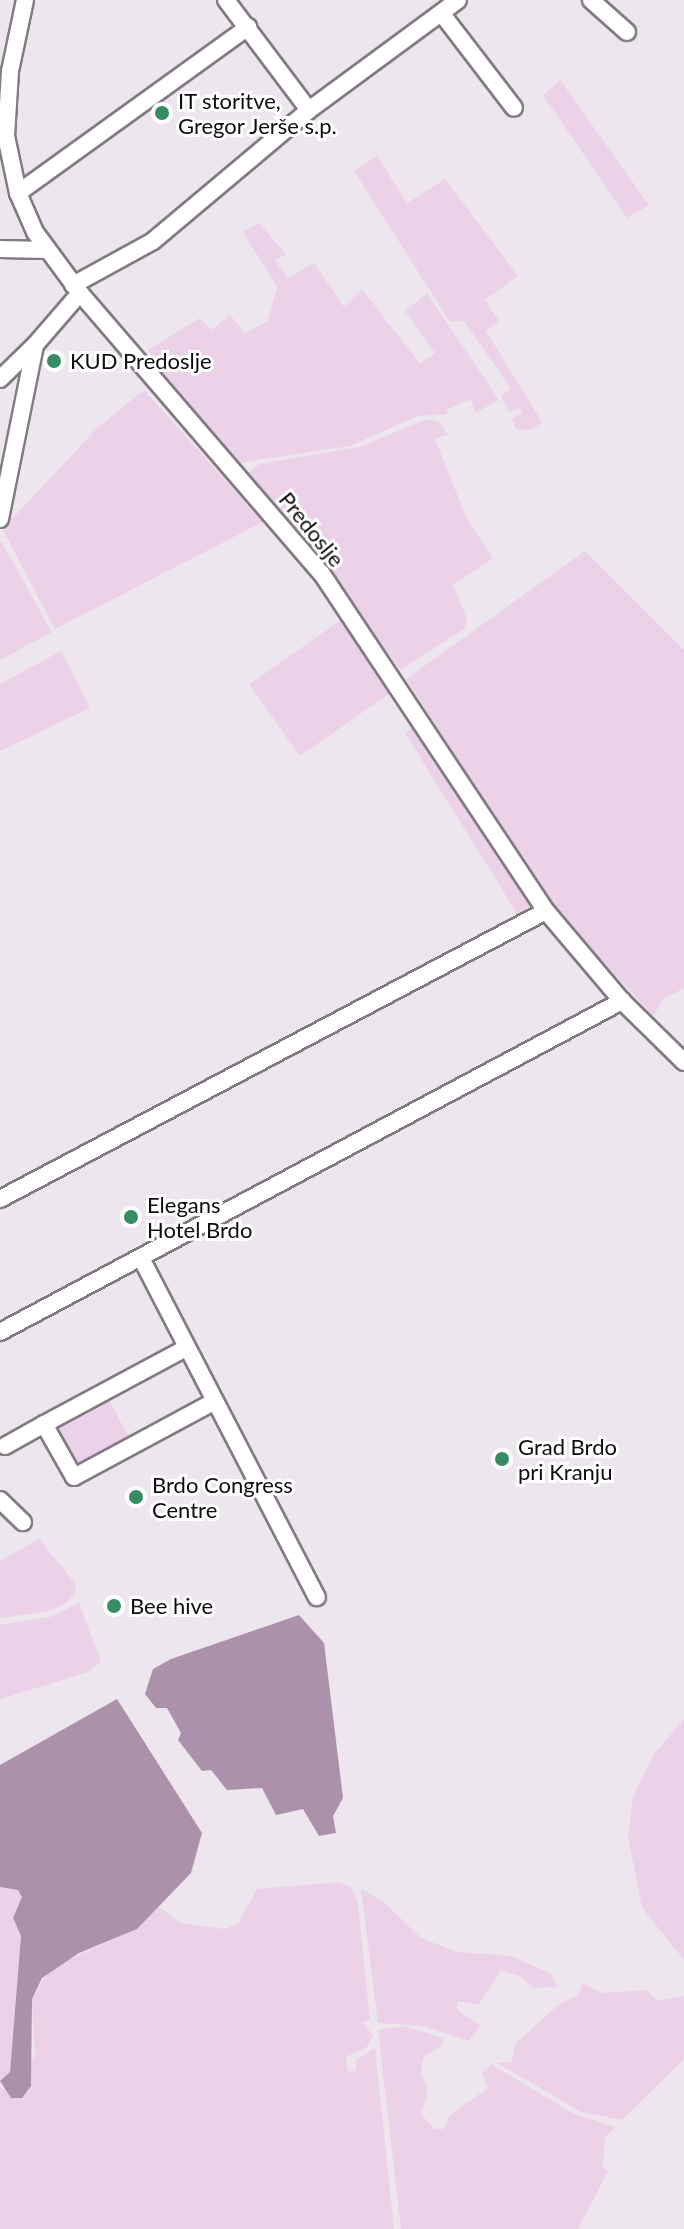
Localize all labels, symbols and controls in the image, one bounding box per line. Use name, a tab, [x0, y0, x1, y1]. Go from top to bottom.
place label: IT storitve, Gregor Jerše s.p.	[178, 87, 338, 138]
marker: IT storitve, Gregor Jerše s.p.	[153, 104, 171, 122]
place label: KUD Predoslje	[70, 348, 212, 374]
marker: KUD Predoslje	[45, 352, 63, 370]
street label: Predoslje	[274, 486, 350, 572]
place label: Elegans Hotel Brdo	[147, 1191, 252, 1242]
marker: Elegans Hotel Brdo	[122, 1208, 140, 1226]
place label: Grad Brdo pri Kranju	[518, 1433, 617, 1484]
marker: Grad Brdo pri Kranju	[493, 1450, 511, 1468]
place label: Brdo Congress Centre	[152, 1471, 293, 1522]
marker: Brdo Congress Centre	[127, 1488, 145, 1506]
place label: Bee hive	[130, 1593, 213, 1619]
marker: Bee hive	[105, 1597, 123, 1615]

